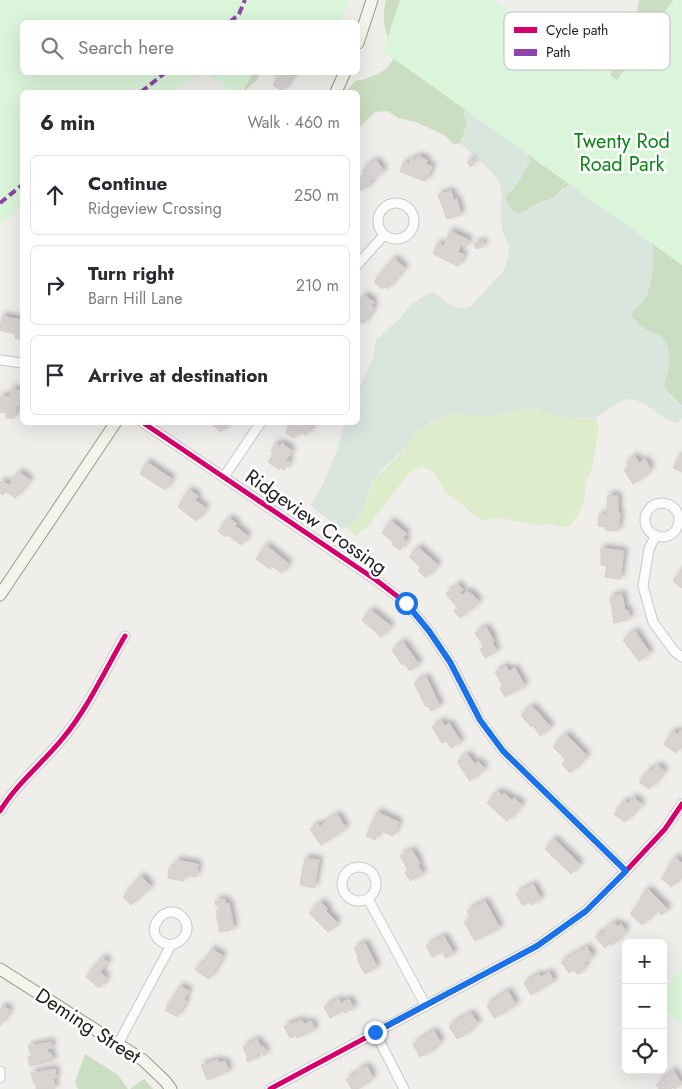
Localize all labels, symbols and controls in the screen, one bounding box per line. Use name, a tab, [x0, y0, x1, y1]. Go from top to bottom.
legend	[504, 12, 670, 70]
search box	[20, 20, 360, 75]
text: Cycle path	[546, 20, 608, 40]
icon: search	[38, 34, 66, 62]
text: Search here	[78, 34, 174, 61]
text: Path	[546, 42, 571, 62]
text: 6 min	[40, 108, 95, 138]
text: Walk · 460 m	[248, 111, 340, 134]
park label: Twenty Rod Road Park	[574, 127, 670, 179]
text: Continue	[88, 170, 167, 197]
icon: ahead	[41, 181, 69, 209]
text: 250 m	[294, 184, 339, 207]
text: Ridgeview Crossing	[88, 197, 222, 220]
text: Turn right	[88, 260, 174, 287]
icon: right	[41, 271, 69, 299]
text: 210 m	[296, 274, 339, 297]
text: Barn Hill Lane	[88, 287, 183, 310]
icon: arrive	[41, 361, 69, 389]
text: Arrive at destination	[88, 362, 268, 389]
street label: Ridgeview Crossing	[239, 462, 393, 582]
route start	[395, 592, 418, 615]
map controls	[622, 939, 667, 1074]
button: +	[622, 939, 667, 984]
street label: Deming Street	[30, 981, 147, 1071]
button: −	[622, 984, 667, 1029]
route end	[364, 1021, 387, 1044]
button: locate	[622, 1029, 667, 1074]

